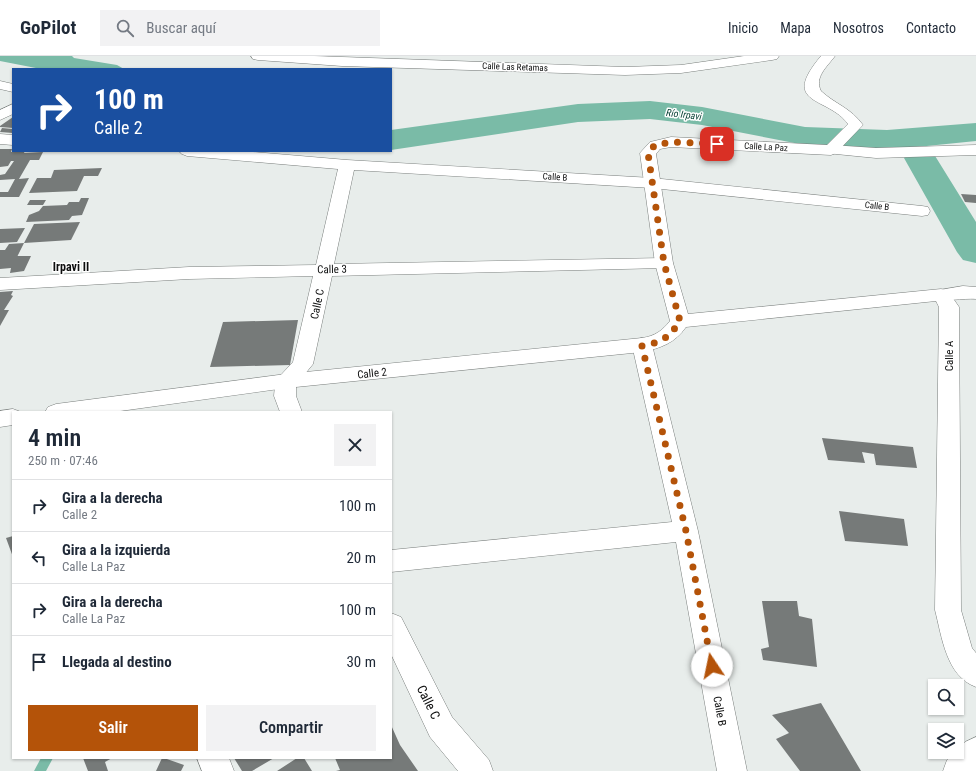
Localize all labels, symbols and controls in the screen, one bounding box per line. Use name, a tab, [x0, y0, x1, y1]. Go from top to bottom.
search box	[100, 10, 380, 46]
text: GoPilot	[20, 16, 76, 39]
icon: search	[114, 17, 136, 39]
text: Buscar aquí	[146, 19, 216, 37]
text: Inicio	[728, 20, 758, 36]
text: Mapa	[780, 20, 811, 36]
text: Nosotros	[833, 20, 884, 36]
text: Contacto	[906, 20, 956, 36]
street label: Calle Las Retamas	[482, 61, 548, 73]
text: 100 m	[94, 83, 164, 116]
icon: right	[28, 84, 80, 136]
water label: Río Irpavi	[666, 107, 703, 122]
text: Calle 2	[94, 117, 143, 138]
pin	[700, 127, 734, 161]
icon: arrive	[706, 133, 728, 155]
street label: Calle La Paz	[744, 141, 788, 153]
street label: Calle B	[542, 171, 568, 183]
street label: Calle B	[864, 200, 890, 212]
district label: Irpavi II	[53, 260, 89, 274]
street label: Calle 3	[317, 263, 347, 276]
street label: Calle C	[308, 288, 327, 320]
street label: Calle A	[943, 340, 956, 371]
street label: Calle 2	[357, 365, 387, 382]
text: 4 min	[28, 424, 81, 452]
button: close	[334, 424, 376, 466]
text: 250 m · 07:46	[28, 453, 98, 468]
text: Gira a la derecha	[62, 489, 163, 507]
icon: right	[28, 495, 50, 517]
text: 100 m	[339, 497, 376, 515]
text: Calle 2	[62, 507, 97, 522]
text: Gira a la izquierda	[62, 541, 170, 559]
icon: left	[28, 547, 50, 569]
text: 20 m	[346, 549, 376, 567]
text: Calle La Paz	[62, 559, 125, 574]
text: Gira a la derecha	[62, 593, 163, 611]
icon: right	[28, 599, 50, 621]
text: 100 m	[339, 601, 376, 619]
text: Calle La Paz	[62, 611, 125, 626]
position arrow	[691, 645, 733, 687]
icon: arrive	[28, 651, 50, 673]
text: Llegada al destino	[62, 653, 172, 671]
text: 30 m	[346, 653, 376, 671]
map controls	[928, 679, 964, 759]
button: search	[928, 679, 964, 715]
street label: Calle C	[414, 683, 443, 722]
street label: Calle B	[710, 695, 729, 727]
button: Salir	[28, 705, 198, 751]
button: Compartir	[206, 705, 376, 751]
button: layers	[928, 723, 964, 759]

